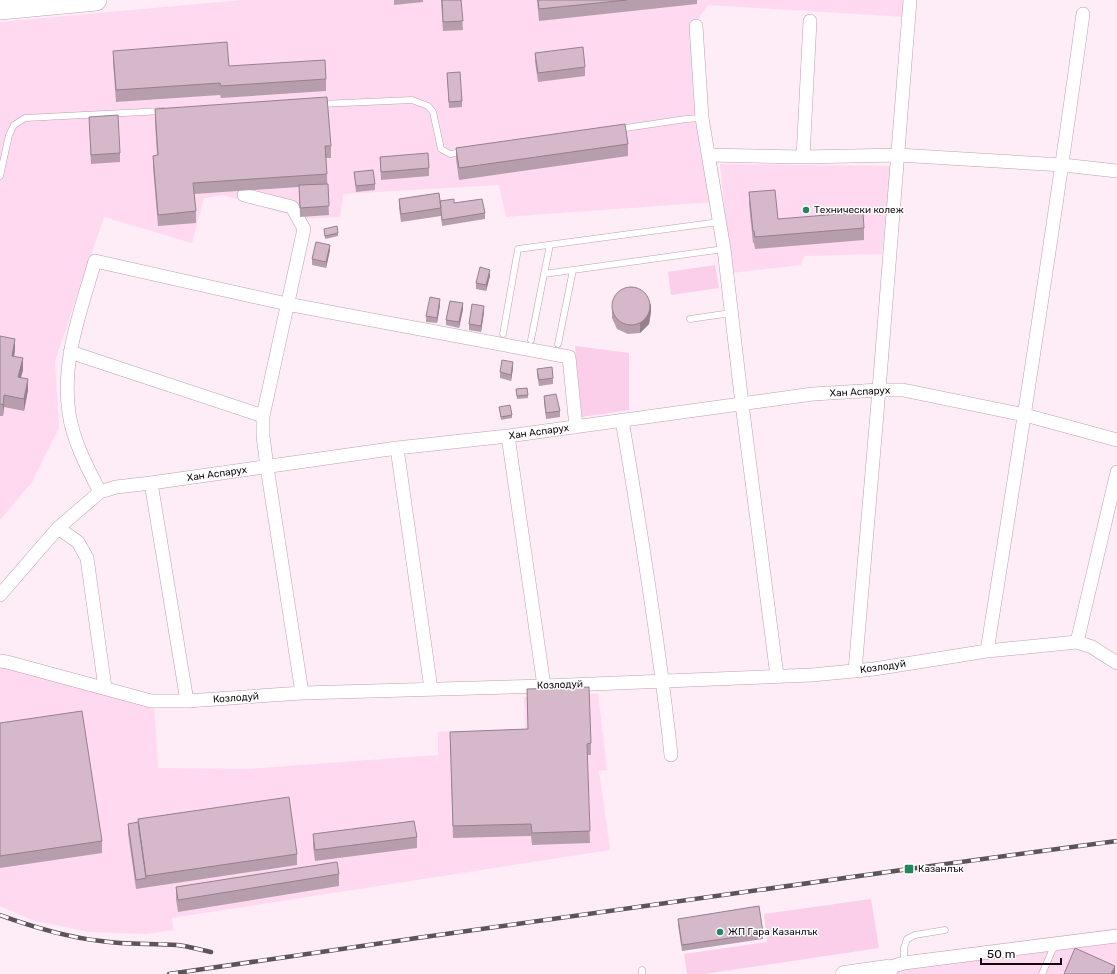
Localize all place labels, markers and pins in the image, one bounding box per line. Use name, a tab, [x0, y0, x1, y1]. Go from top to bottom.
place label: Технически колеж	[814, 204, 904, 216]
marker: Технически колеж	[801, 205, 811, 215]
marker: Казанлък	[903, 863, 915, 875]
place label: Казанлък	[918, 863, 964, 875]
place label: ЖП Гара Казанлък	[728, 926, 818, 938]
marker: ЖП Гара Казанлък	[715, 927, 725, 937]

